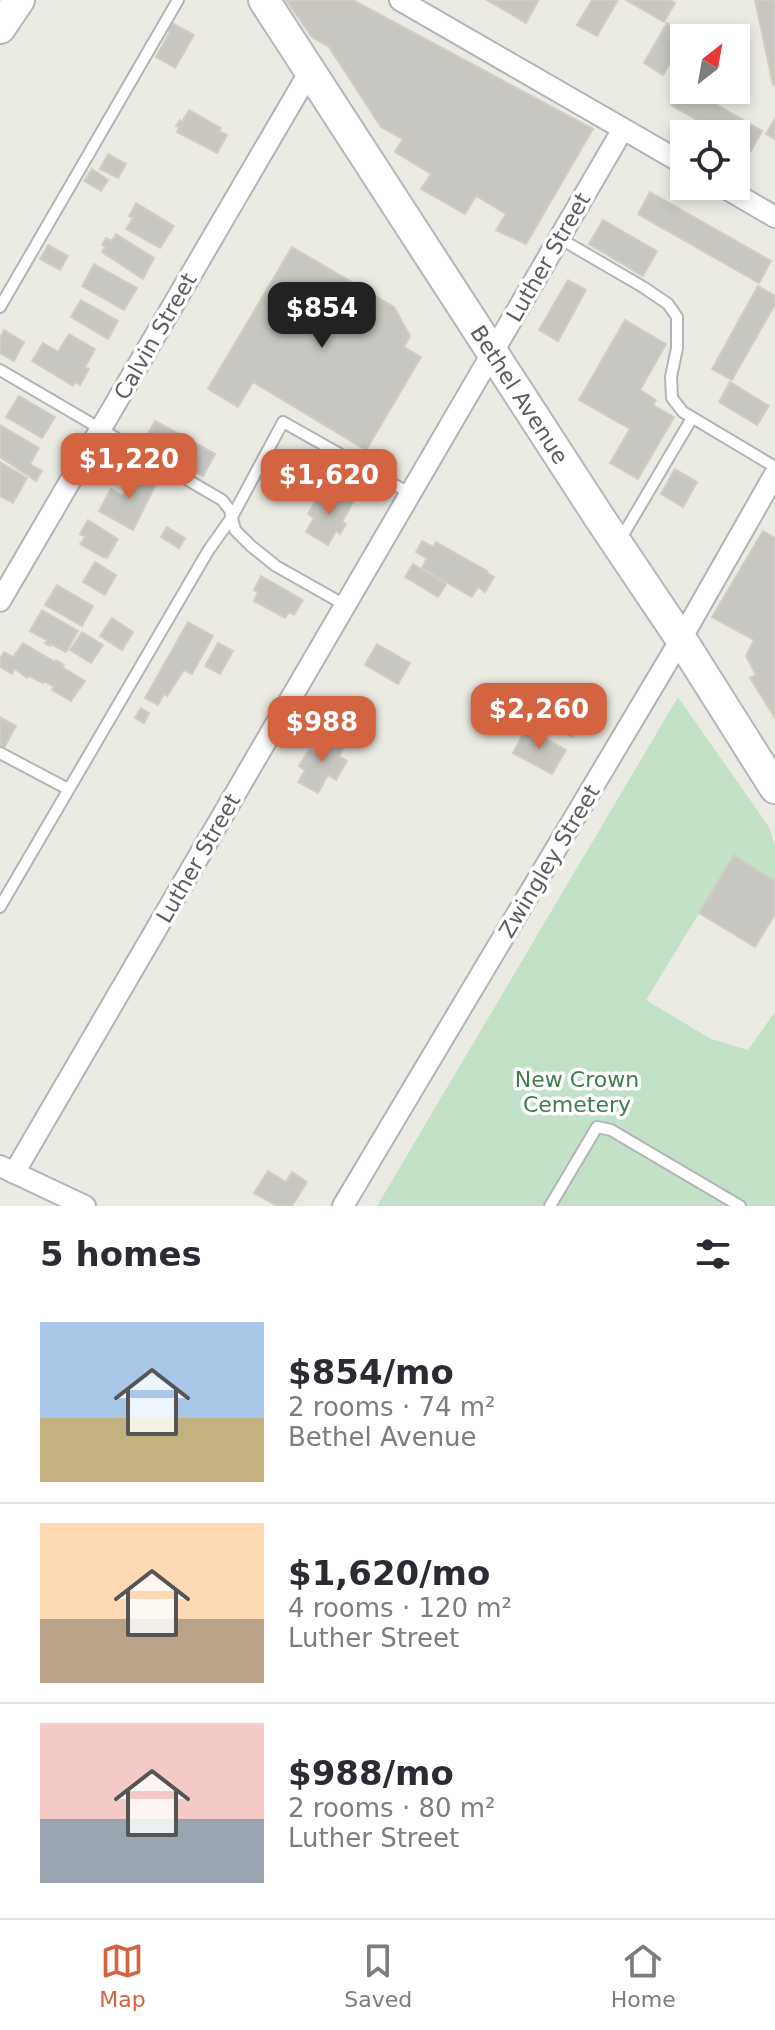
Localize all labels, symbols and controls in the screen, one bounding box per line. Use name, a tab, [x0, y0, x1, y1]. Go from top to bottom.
north arrow	[670, 24, 750, 104]
map controls	[670, 24, 750, 200]
button: locate	[670, 120, 750, 200]
street label: Luther Street	[501, 188, 596, 326]
street label: Calvin Street	[109, 268, 202, 404]
pin: $854	[275, 282, 369, 350]
text: $854	[286, 293, 358, 323]
street label: Bethel Avenue	[465, 321, 573, 469]
pin: $1,220	[64, 433, 194, 501]
text: $1,220	[79, 444, 179, 474]
pin: $1,620	[264, 449, 394, 517]
text: $1,620	[279, 460, 379, 490]
pin: $2,260	[474, 683, 604, 751]
text: $2,260	[489, 694, 589, 724]
pin: $988	[275, 696, 369, 764]
text: $988	[286, 707, 358, 737]
street label: Zwingley Street	[494, 780, 605, 942]
street label: Luther Street	[151, 789, 246, 927]
park label: New Crown Cemetery	[515, 1067, 639, 1117]
icon: filters	[691, 1232, 735, 1276]
text: 5 homes	[40, 1234, 202, 1274]
text: $854/mo	[288, 1352, 454, 1392]
icon: home	[104, 1354, 200, 1450]
text: 2 rooms · 74 m²	[288, 1392, 496, 1422]
text: Bethel Avenue	[288, 1422, 477, 1452]
text: $1,620/mo	[288, 1553, 490, 1593]
icon: home	[104, 1555, 200, 1651]
text: 4 rooms · 120 m²	[288, 1593, 512, 1623]
text: Luther Street	[288, 1623, 459, 1653]
text: $988/mo	[288, 1753, 454, 1793]
icon: home	[104, 1755, 200, 1851]
text: 2 rooms · 80 m²	[288, 1793, 496, 1823]
text: Luther Street	[288, 1823, 459, 1853]
tab: Map	[99, 1939, 146, 2012]
tab: Saved	[344, 1939, 412, 2012]
tab: Home	[611, 1939, 676, 2012]

